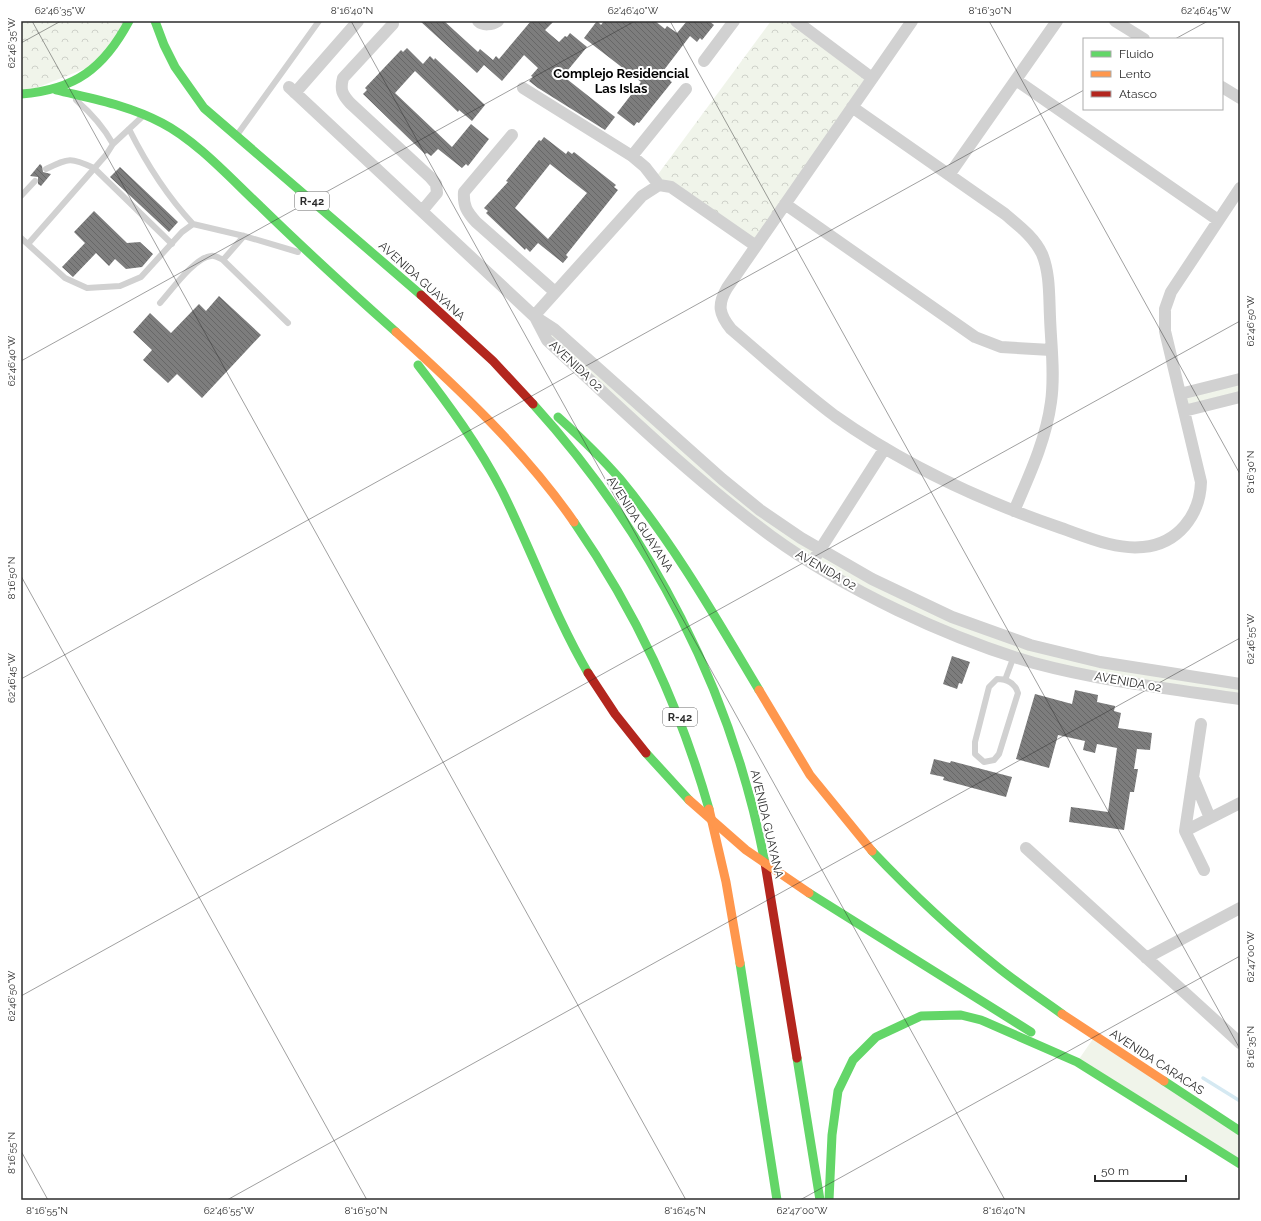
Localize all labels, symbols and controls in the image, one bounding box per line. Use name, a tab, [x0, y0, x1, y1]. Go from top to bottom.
text: 62°46'35"W	[35, 5, 86, 16]
text: 8°16'40"N	[331, 5, 373, 16]
text: 62°46'40"W	[608, 5, 659, 16]
text: 8°16'30"N	[969, 5, 1011, 16]
text: 62°46'45"W	[1181, 5, 1231, 16]
text: 62°46'35"W	[6, 17, 17, 68]
legend	[1083, 38, 1223, 110]
text: Fluido	[1119, 47, 1154, 61]
district label: Complejo Residencial Las Islas	[553, 66, 690, 96]
text: Lento	[1119, 67, 1151, 81]
text: Atasco	[1119, 87, 1157, 101]
road number: R-42	[295, 192, 329, 210]
street label: AVENIDA GUAYANA	[376, 239, 468, 323]
text: 62°46'50"W	[1245, 295, 1256, 347]
text: 62°46'40"W	[6, 335, 17, 386]
street label: AVENIDA 02	[546, 338, 606, 394]
text: 8°16'30"N	[1245, 451, 1256, 493]
street label: AVENIDA GUAYANA	[604, 474, 676, 574]
street label: AVENIDA 02	[793, 547, 859, 593]
text: 8°16'50"N	[6, 557, 17, 599]
text: 62°46'55"W	[1245, 613, 1256, 664]
text: 62°46'45"W	[6, 653, 17, 703]
street label: AVENIDA 02	[1093, 669, 1163, 695]
road number: R-42	[663, 708, 697, 726]
street label: AVENIDA GUAYANA	[748, 768, 786, 880]
text: 62°47'00"W	[1245, 931, 1256, 983]
text: 62°46'50"W	[6, 970, 17, 1022]
street label: AVENIDA CARACAS	[1107, 1026, 1207, 1098]
text: 8°16'35"N	[1245, 1026, 1256, 1068]
text: 8°16'55"N	[6, 1132, 17, 1174]
scale bar	[1095, 1157, 1186, 1183]
text: 50 m	[1101, 1164, 1129, 1178]
text: 8°16'55"N	[26, 1205, 68, 1216]
text: 62°46'55"W	[204, 1205, 255, 1216]
text: 8°16'50"N	[345, 1205, 387, 1216]
text: 8°16'45"N	[664, 1205, 706, 1216]
text: 62°47'00"W	[776, 1205, 828, 1216]
text: 8°16'40"N	[983, 1205, 1025, 1216]

